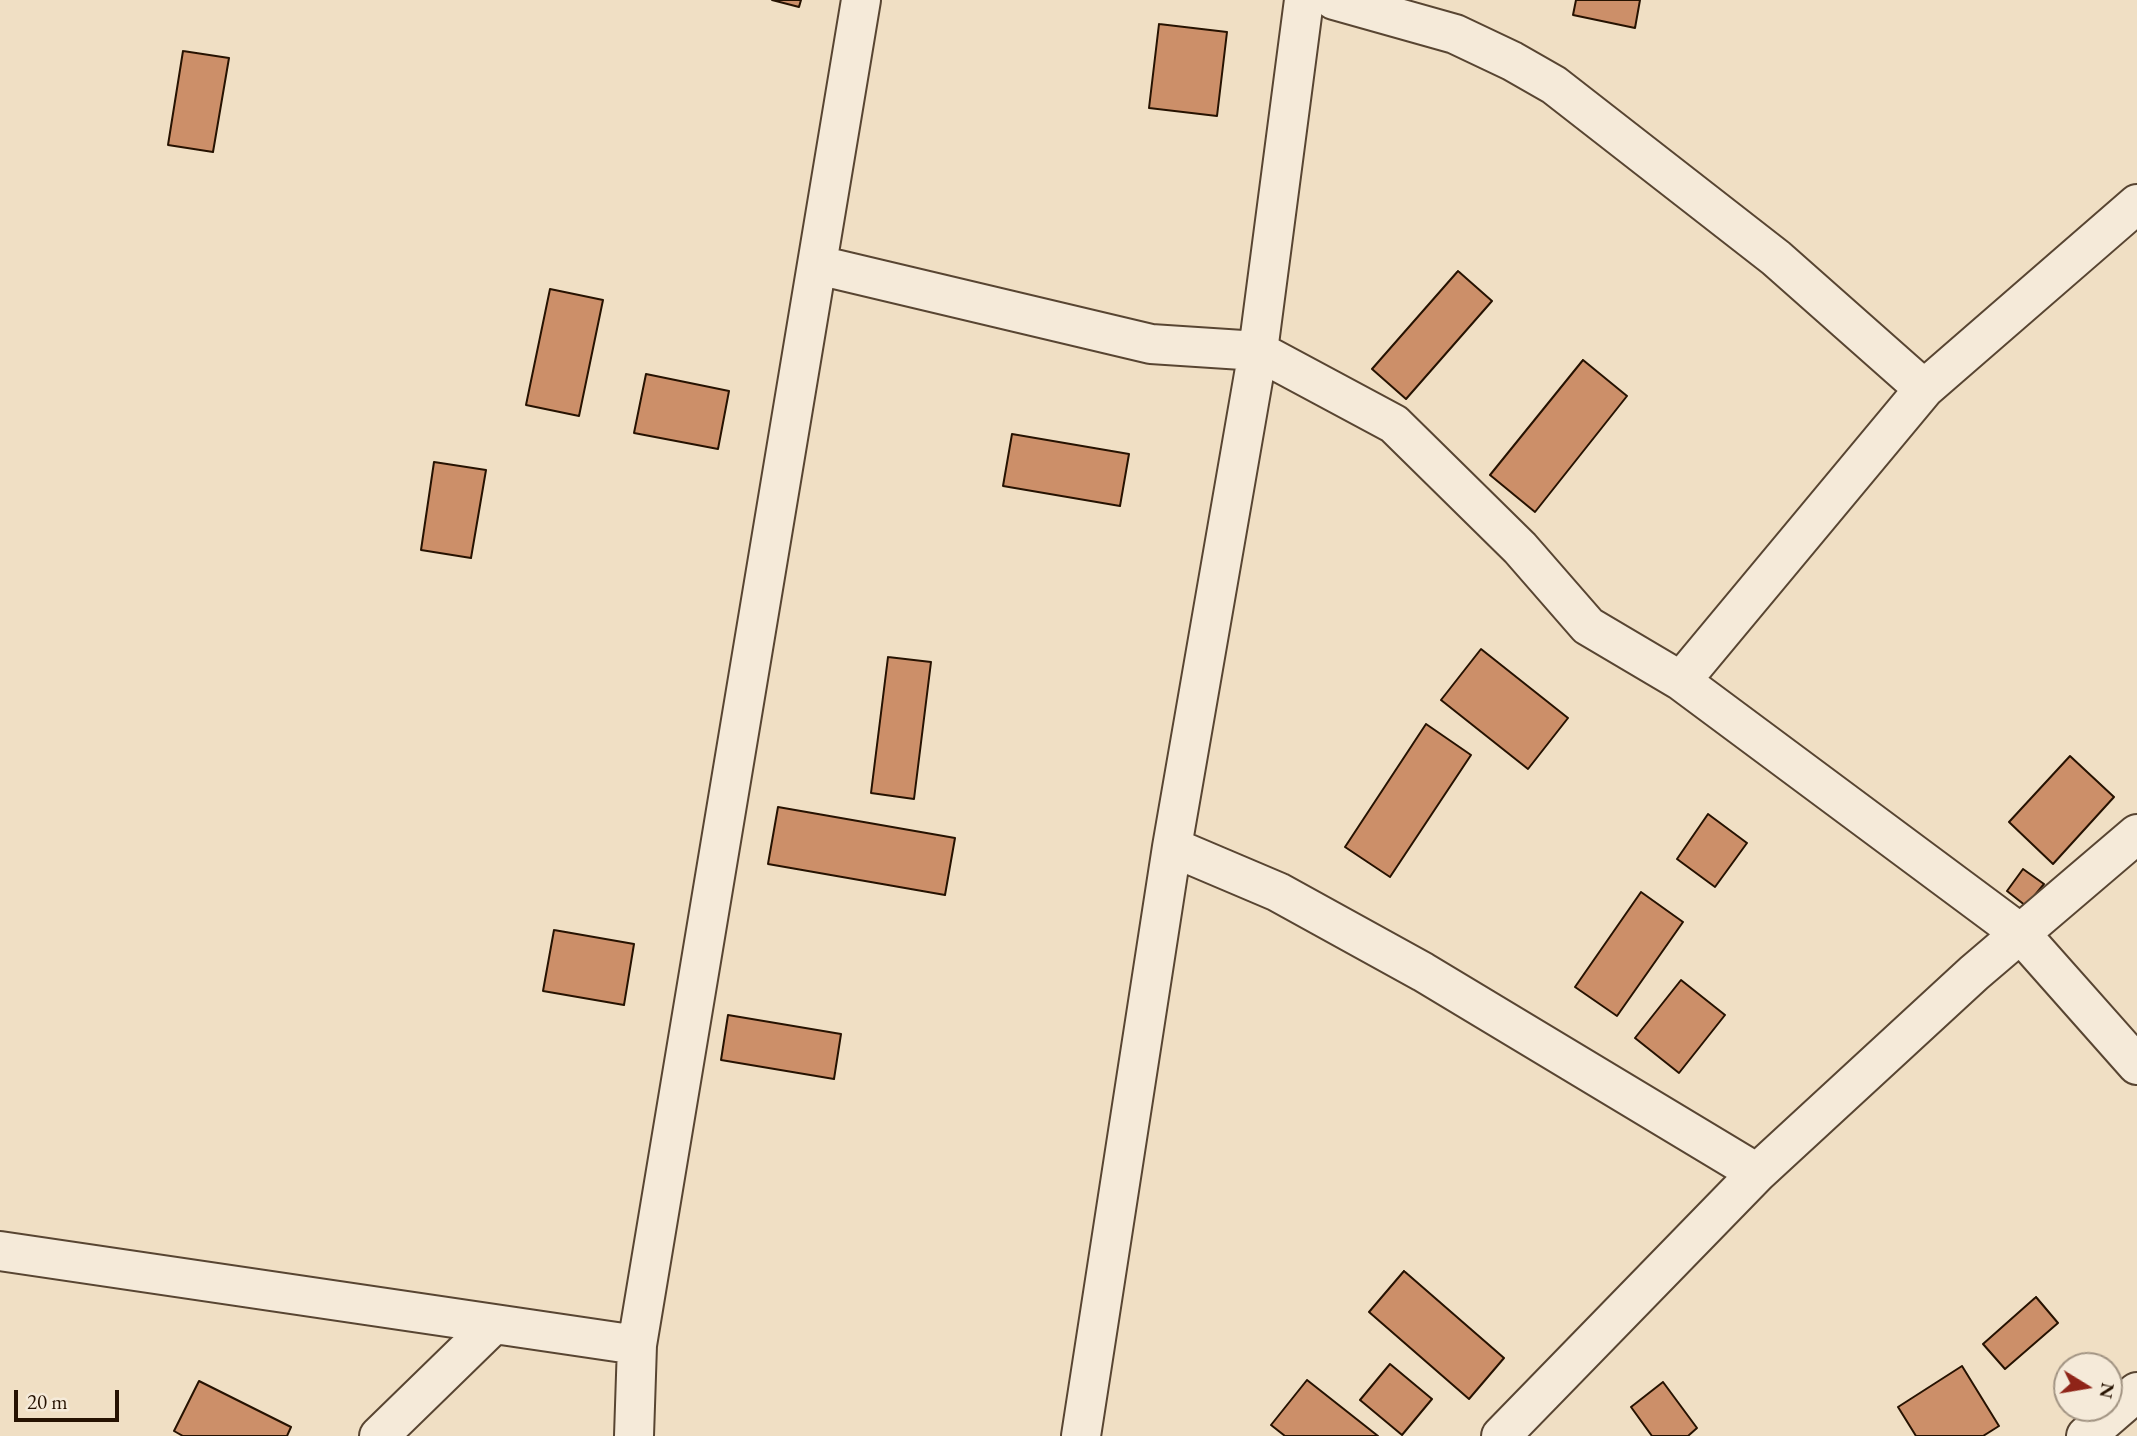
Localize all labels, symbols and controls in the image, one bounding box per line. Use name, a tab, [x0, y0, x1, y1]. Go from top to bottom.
north arrow	[2053, 1352, 2123, 1422]
scale bar	[18, 1376, 122, 1420]
text: N	[2093, 1381, 2121, 1401]
text: 20 m	[27, 1388, 68, 1415]

